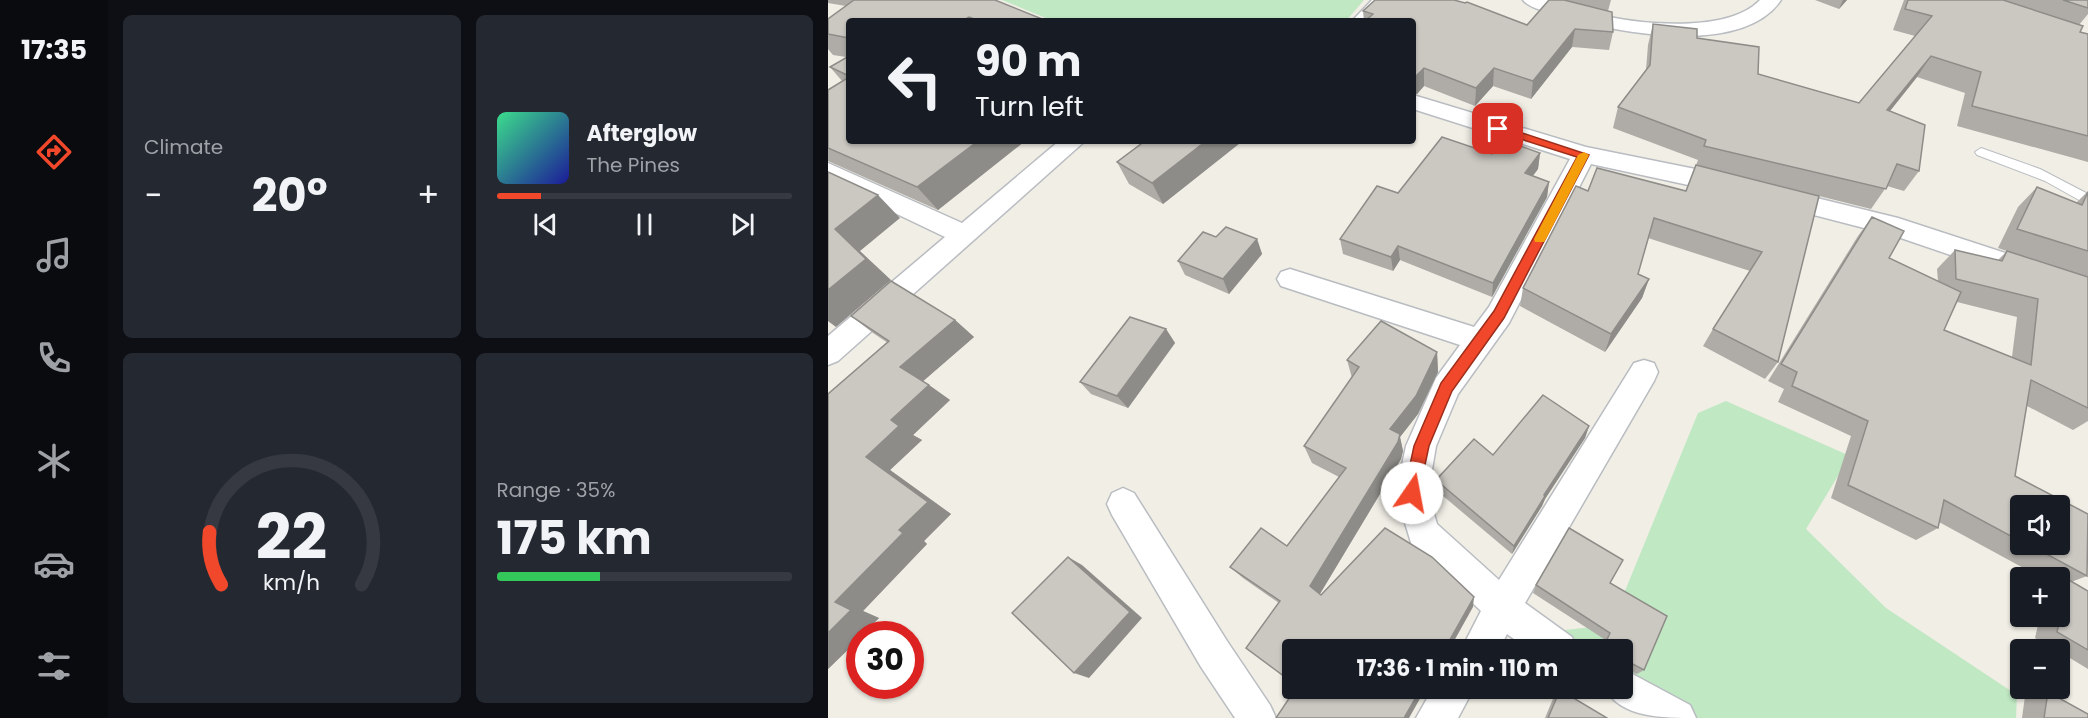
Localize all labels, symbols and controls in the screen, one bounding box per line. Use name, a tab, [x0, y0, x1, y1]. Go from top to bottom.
text: 17:35	[21, 31, 87, 68]
text: 90 m	[975, 32, 1082, 91]
icon: left	[876, 42, 954, 120]
text: Turn left	[975, 88, 1084, 125]
pin	[1472, 103, 1523, 154]
icon: arrive	[1481, 112, 1514, 145]
text: Afterglow	[587, 118, 697, 149]
icon: directions	[33, 131, 75, 173]
text: Climate	[144, 133, 223, 161]
text: The Pines	[587, 151, 680, 179]
text: 20°	[252, 164, 328, 227]
text: −	[144, 172, 162, 219]
text: +	[417, 172, 439, 219]
icon: previous	[529, 208, 562, 241]
icon: pause	[628, 208, 661, 241]
icon: next	[726, 208, 759, 241]
icon: music	[33, 234, 75, 276]
icon: phone	[33, 337, 75, 379]
icon: climate	[33, 440, 75, 482]
position arrow	[1380, 461, 1444, 525]
text: Range · 35%	[497, 476, 615, 504]
text: 22	[256, 493, 327, 581]
map controls	[2010, 495, 2070, 699]
button: sound	[2010, 495, 2070, 555]
text: 175 km	[497, 507, 652, 570]
icon: car	[33, 543, 75, 585]
text: km/h	[263, 567, 320, 598]
button: +	[2010, 567, 2070, 627]
speed limit sign: 30	[846, 621, 924, 699]
button: −	[2010, 639, 2070, 699]
icon: filters	[33, 645, 75, 687]
text: 17:36 · 1 min · 110 m	[1357, 653, 1558, 684]

